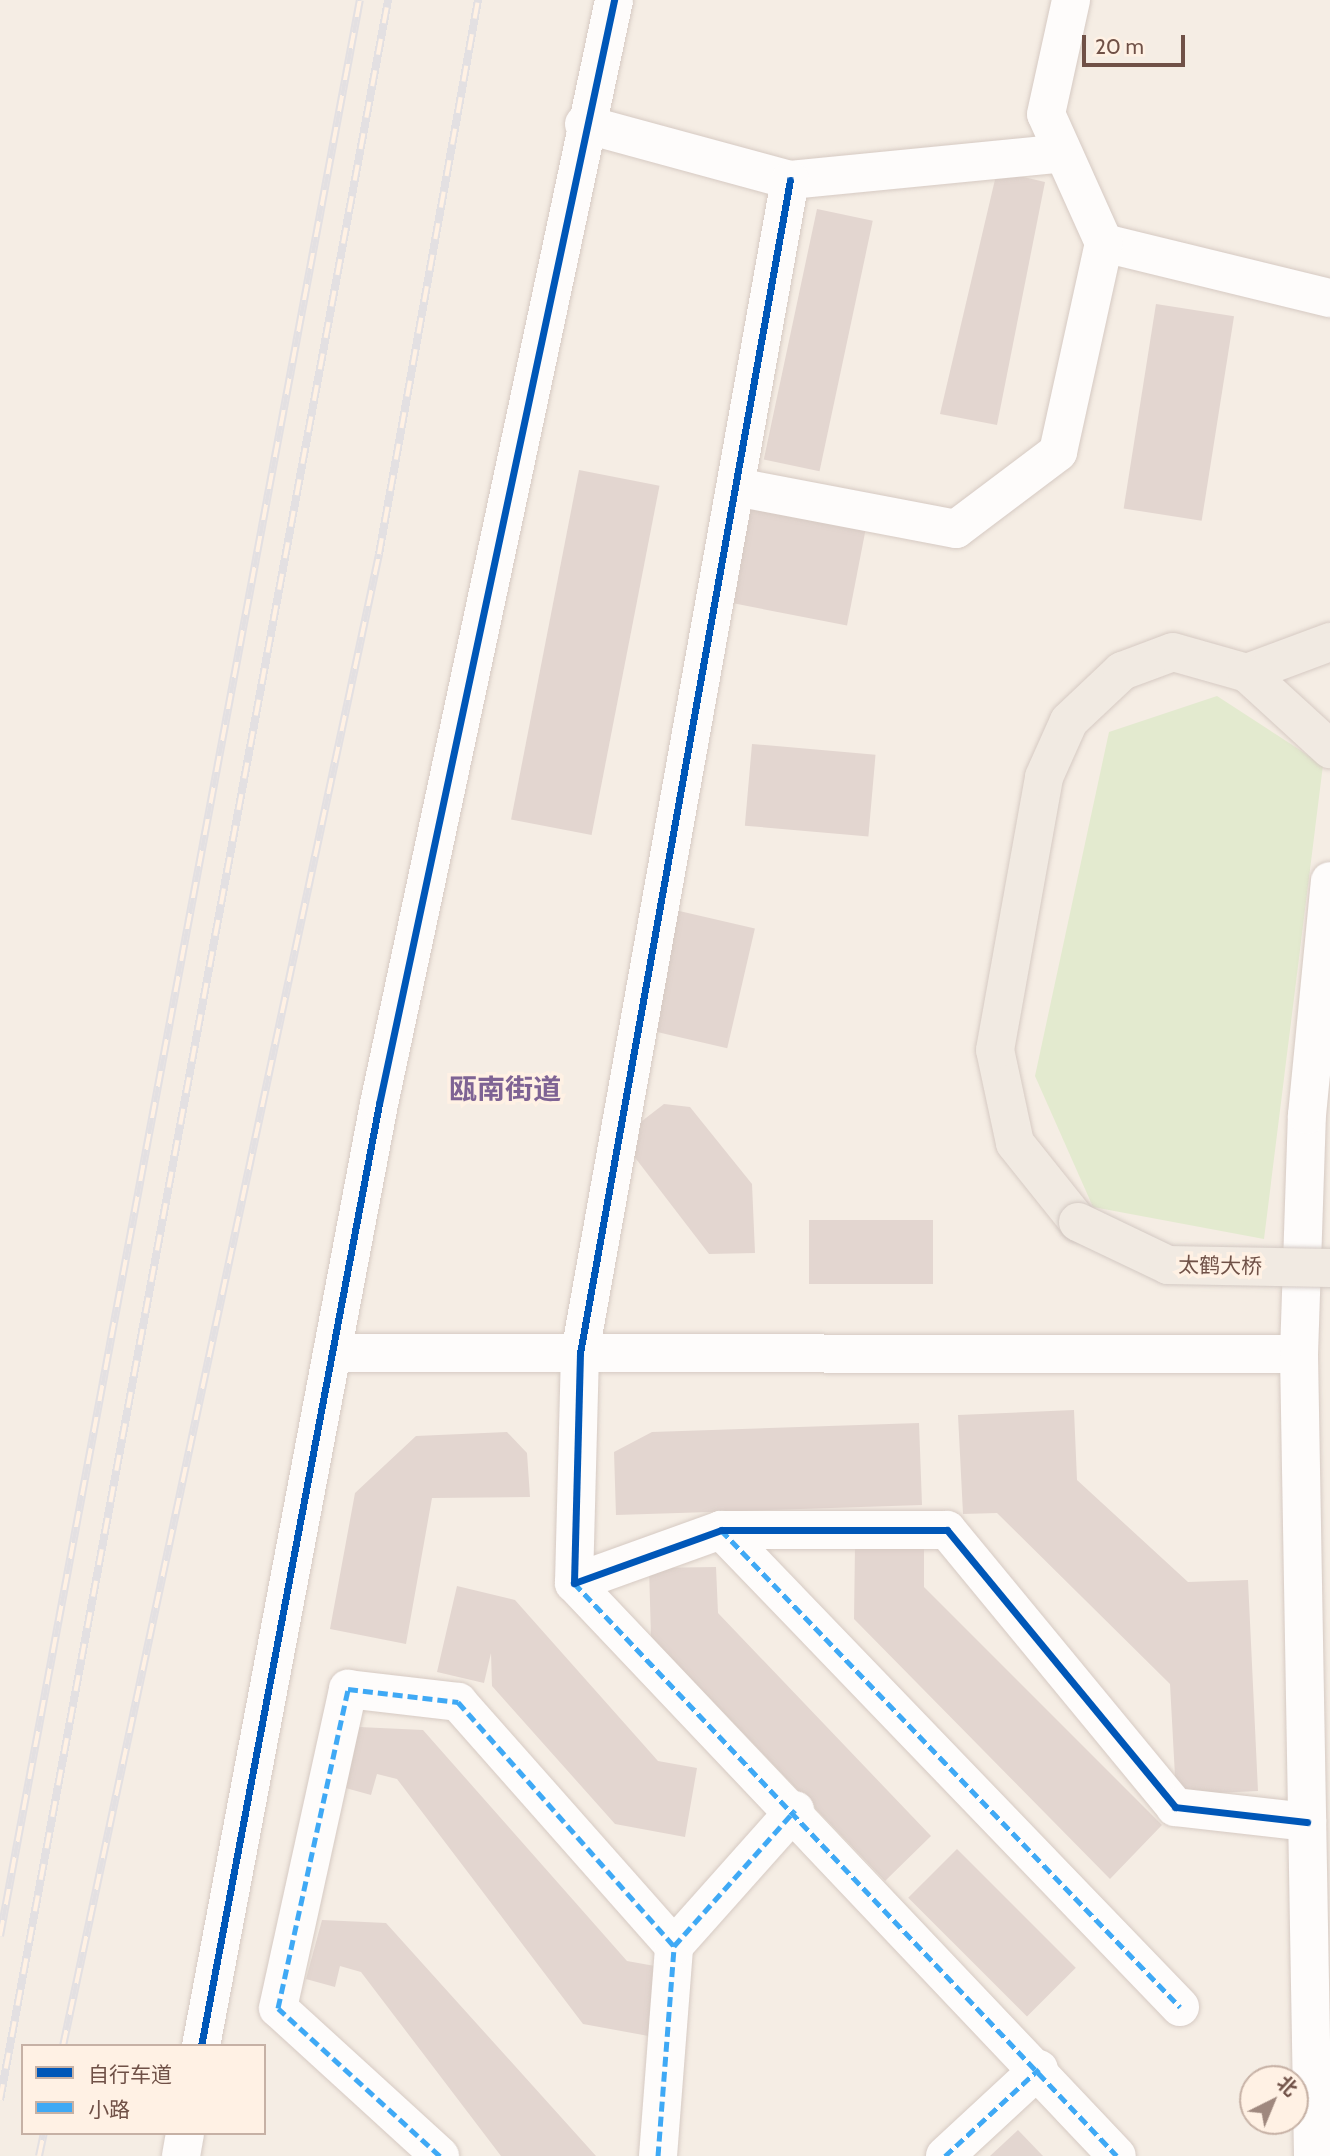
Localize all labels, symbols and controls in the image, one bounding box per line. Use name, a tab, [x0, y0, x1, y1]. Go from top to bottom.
scale bar	[1085, 21, 1188, 65]
text: 20 m	[1095, 34, 1144, 59]
district label: 瓯南街道	[449, 1072, 561, 1106]
street label: 太鹤大桥	[1178, 1253, 1262, 1279]
legend	[21, 2044, 266, 2135]
text: 自行车道	[88, 2062, 172, 2087]
north arrow	[1239, 2065, 1309, 2135]
text: 北	[1272, 2071, 1302, 2101]
text: 小路	[88, 2097, 130, 2122]

